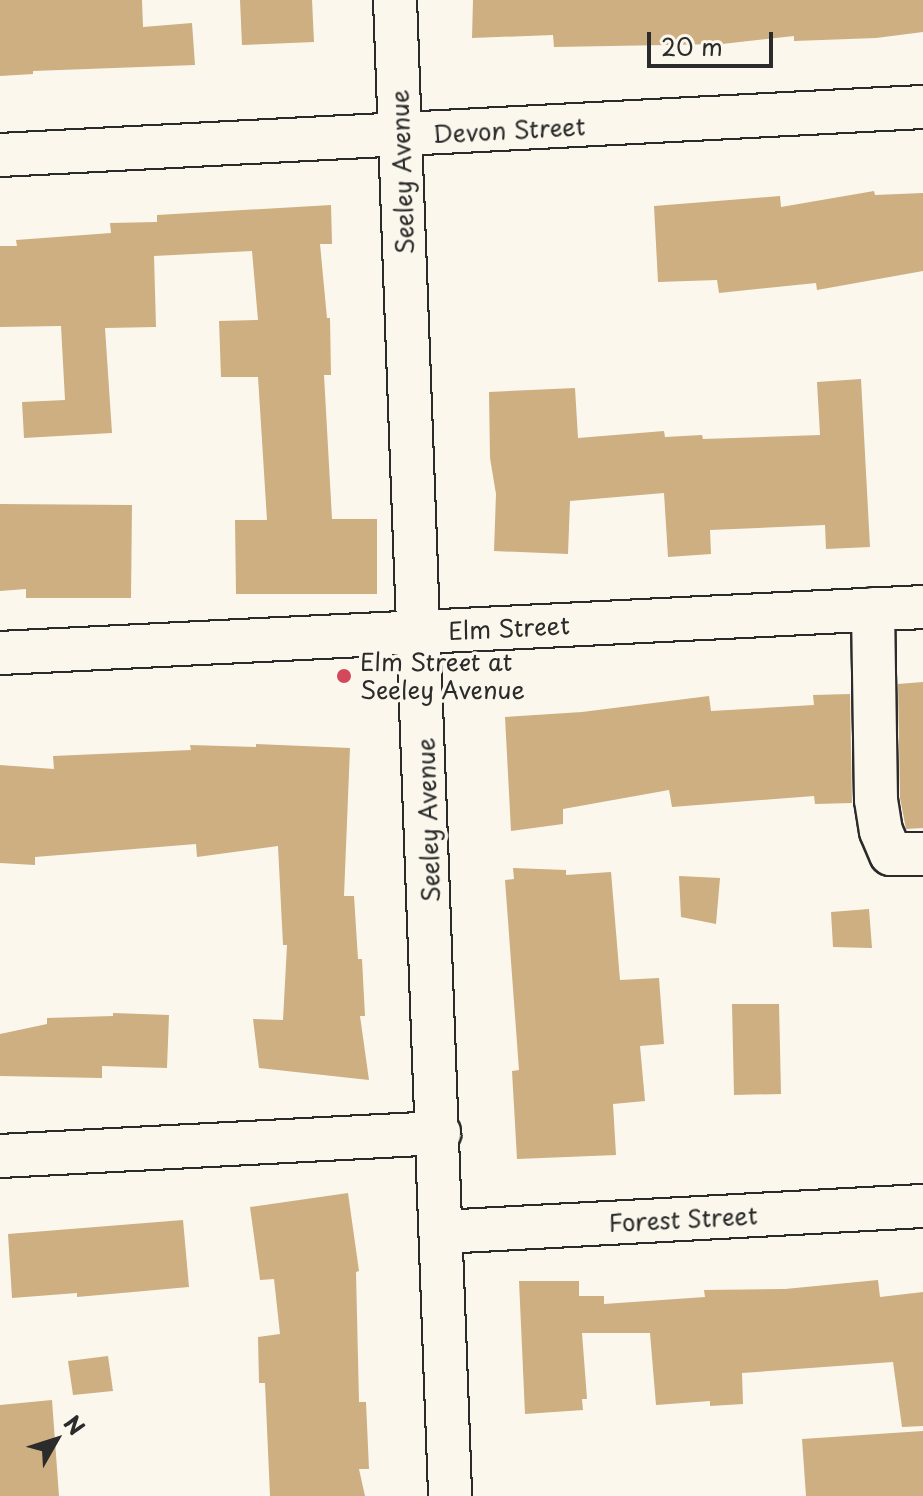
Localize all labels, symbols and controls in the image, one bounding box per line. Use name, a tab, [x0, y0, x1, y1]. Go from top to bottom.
scale bar	[651, 16, 777, 66]
text: 20 m	[661, 28, 723, 64]
street label: Seeley Avenue	[385, 89, 419, 255]
street label: Devon Street	[432, 112, 586, 148]
street label: Elm Street	[447, 610, 571, 646]
place label: Elm Street at Seeley Avenue	[360, 648, 525, 704]
marker: Elm Street at Seeley Avenue	[335, 667, 353, 685]
street label: Seeley Avenue	[411, 737, 445, 903]
street label: Forest Street	[607, 1201, 759, 1237]
north arrow	[16, 1400, 96, 1480]
text: N	[57, 1407, 93, 1442]

